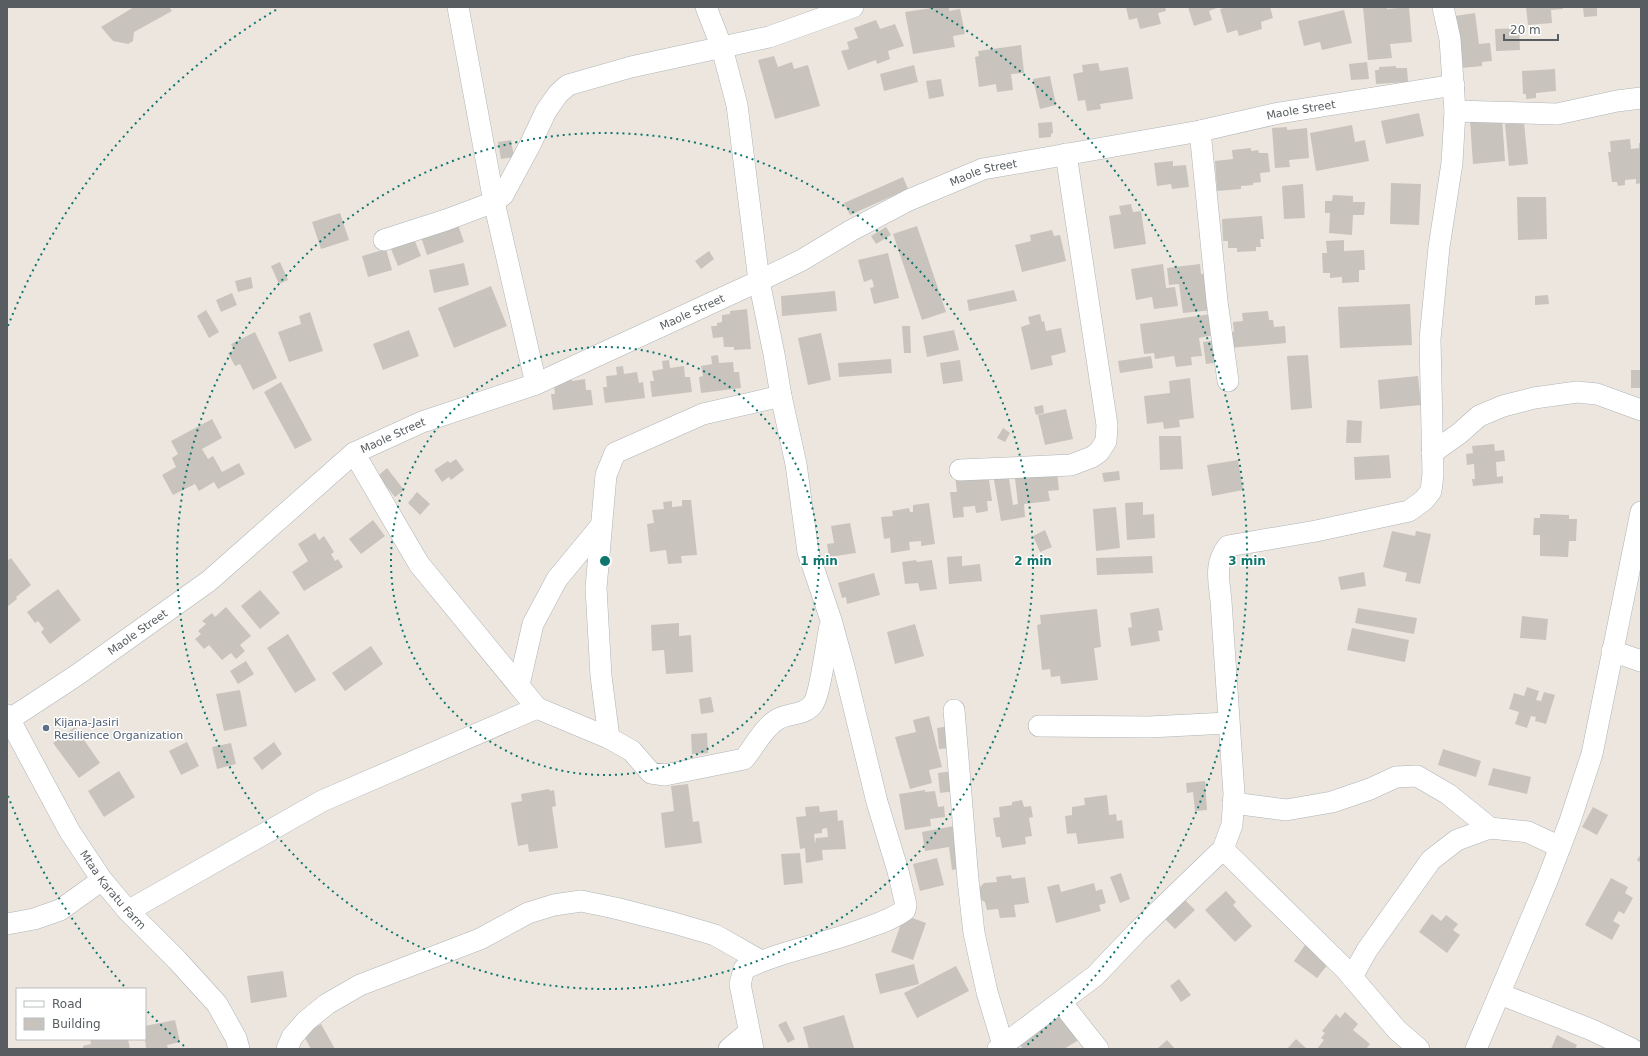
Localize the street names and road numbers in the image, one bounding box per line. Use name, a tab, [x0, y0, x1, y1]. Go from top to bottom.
street label: Maole Street	[1265, 98, 1337, 123]
street label: Maole Street	[948, 157, 1019, 189]
street label: Maole Street	[658, 292, 727, 333]
street label: Maole Street	[359, 415, 428, 456]
street label: Maole Street	[106, 606, 171, 658]
street label: Mtaa Karatu Farm	[77, 848, 148, 932]

